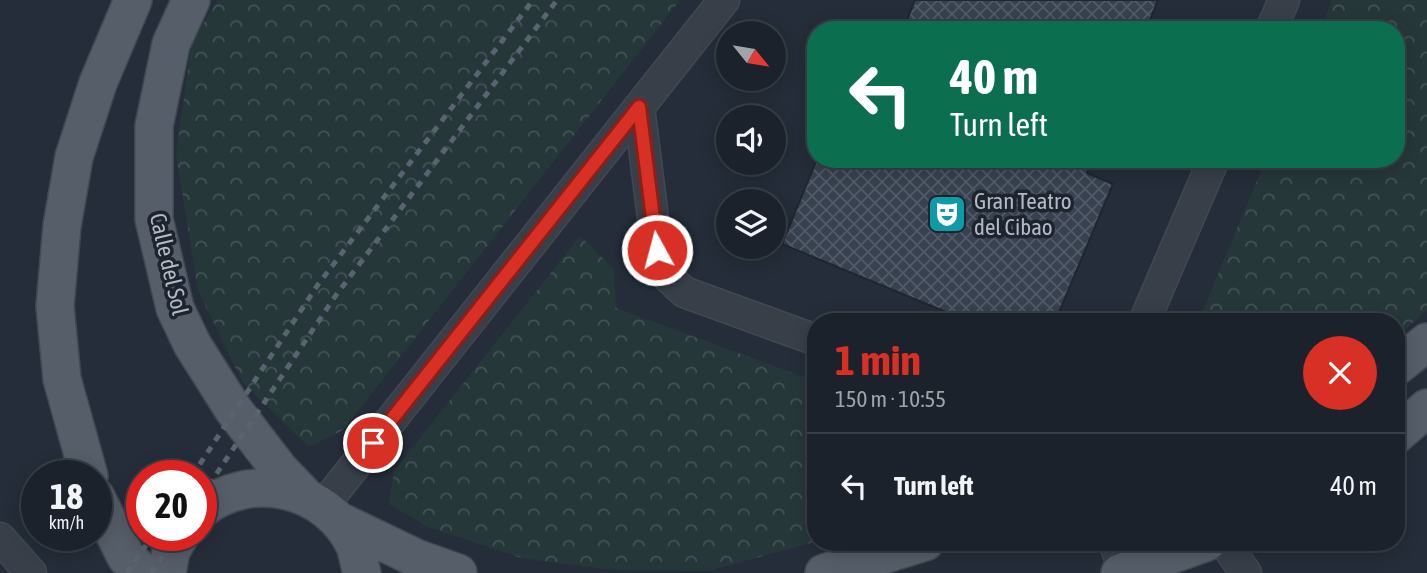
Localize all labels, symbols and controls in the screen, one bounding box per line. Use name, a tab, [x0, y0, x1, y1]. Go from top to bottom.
north arrow	[716, 21, 786, 91]
map controls	[716, 21, 786, 259]
text: 40 m	[950, 48, 1038, 104]
icon: left	[835, 49, 926, 140]
button: sound	[716, 105, 786, 175]
text: Turn left	[950, 106, 1048, 143]
place label: Gran Teatro del Cibao	[974, 188, 1072, 240]
button: layers	[716, 189, 786, 259]
theatre icon: Gran Teatro del Cibao	[926, 193, 968, 235]
street label: Calle del Sol	[145, 211, 193, 317]
position arrow	[620, 213, 694, 287]
text: 1 min	[835, 336, 921, 384]
button: close	[1303, 336, 1377, 410]
text: 150 m · 10:55	[835, 386, 946, 412]
pin	[343, 413, 403, 473]
icon: arrive	[354, 424, 392, 462]
speed limit sign: 20	[126, 460, 217, 551]
icon: left	[835, 467, 873, 505]
text: Turn left	[894, 471, 974, 501]
text: 40 m	[1330, 471, 1377, 501]
text: 18	[50, 476, 83, 516]
text: km/h	[49, 512, 84, 533]

